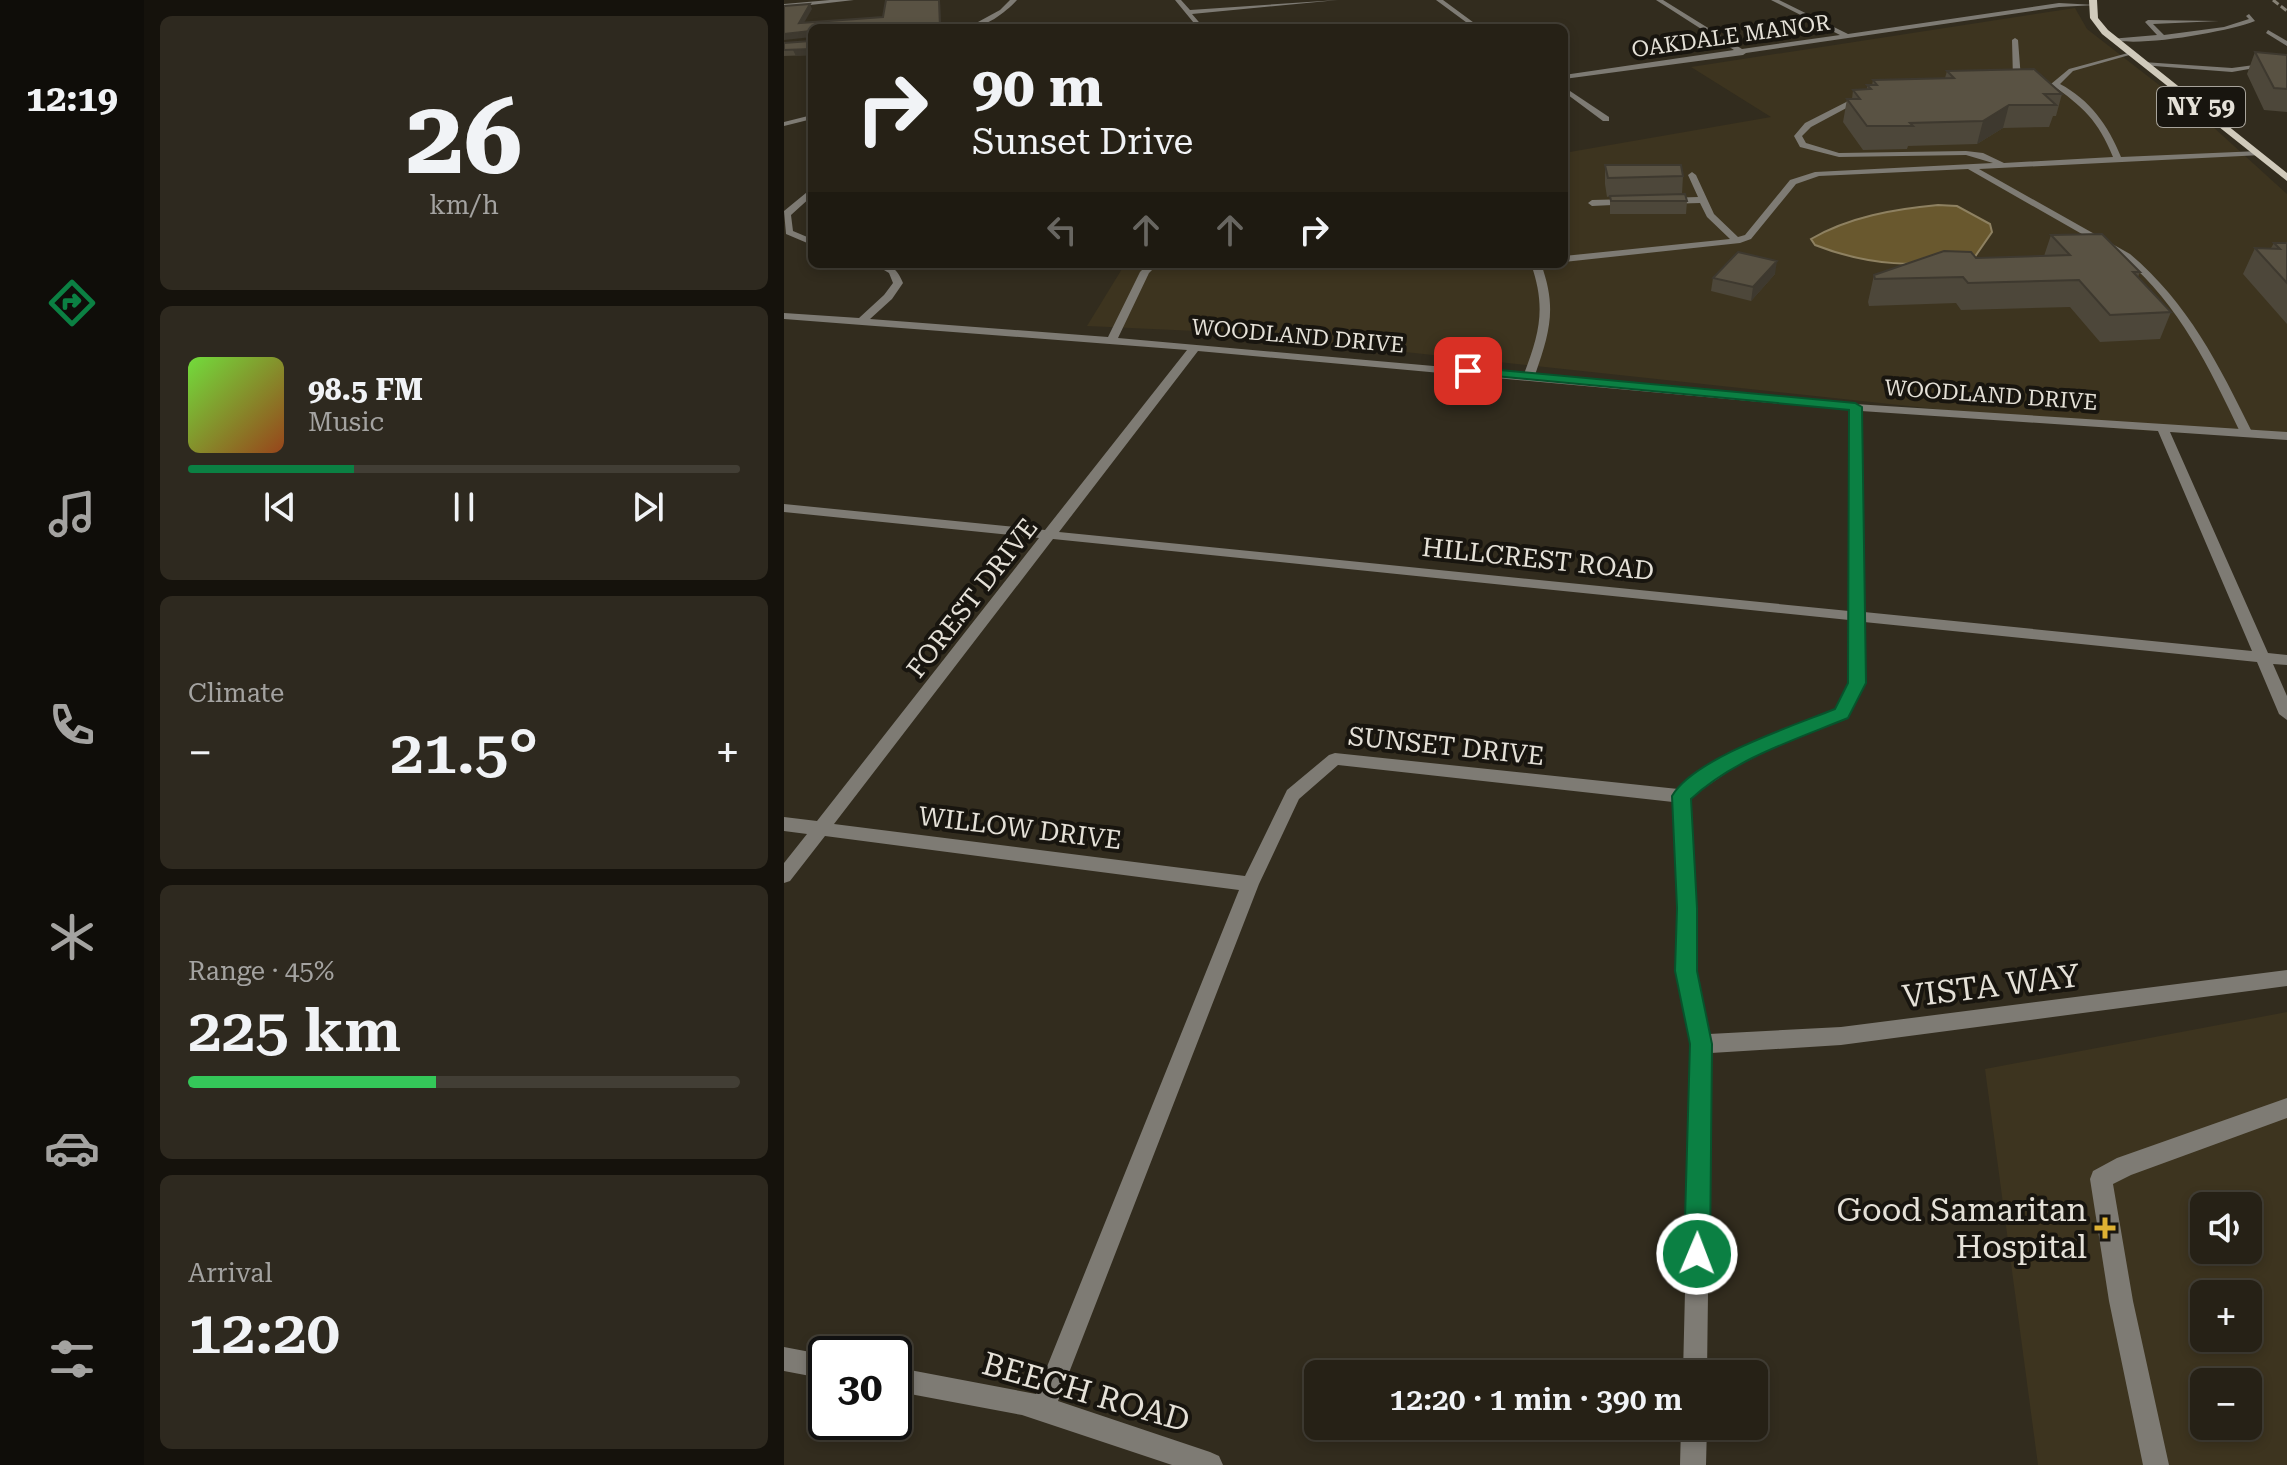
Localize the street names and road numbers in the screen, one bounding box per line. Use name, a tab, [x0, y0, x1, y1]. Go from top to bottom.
street label: OAKDALE MANOR	[1630, 10, 1832, 62]
road number: NY 59	[2157, 87, 2245, 127]
street label: WOODLAND DRIVE	[1191, 314, 1405, 358]
street label: WOODLAND DRIVE	[1884, 375, 2098, 415]
street label: FOREST DRIVE	[901, 513, 1043, 683]
street label: HILLCREST ROAD	[1420, 532, 1656, 586]
street label: SUNSET DRIVE	[1347, 721, 1545, 771]
street label: WILLOW DRIVE	[917, 801, 1123, 855]
street label: VISTA WAY	[1900, 956, 2082, 1016]
street label: BEECH ROAD	[978, 1344, 1194, 1440]

